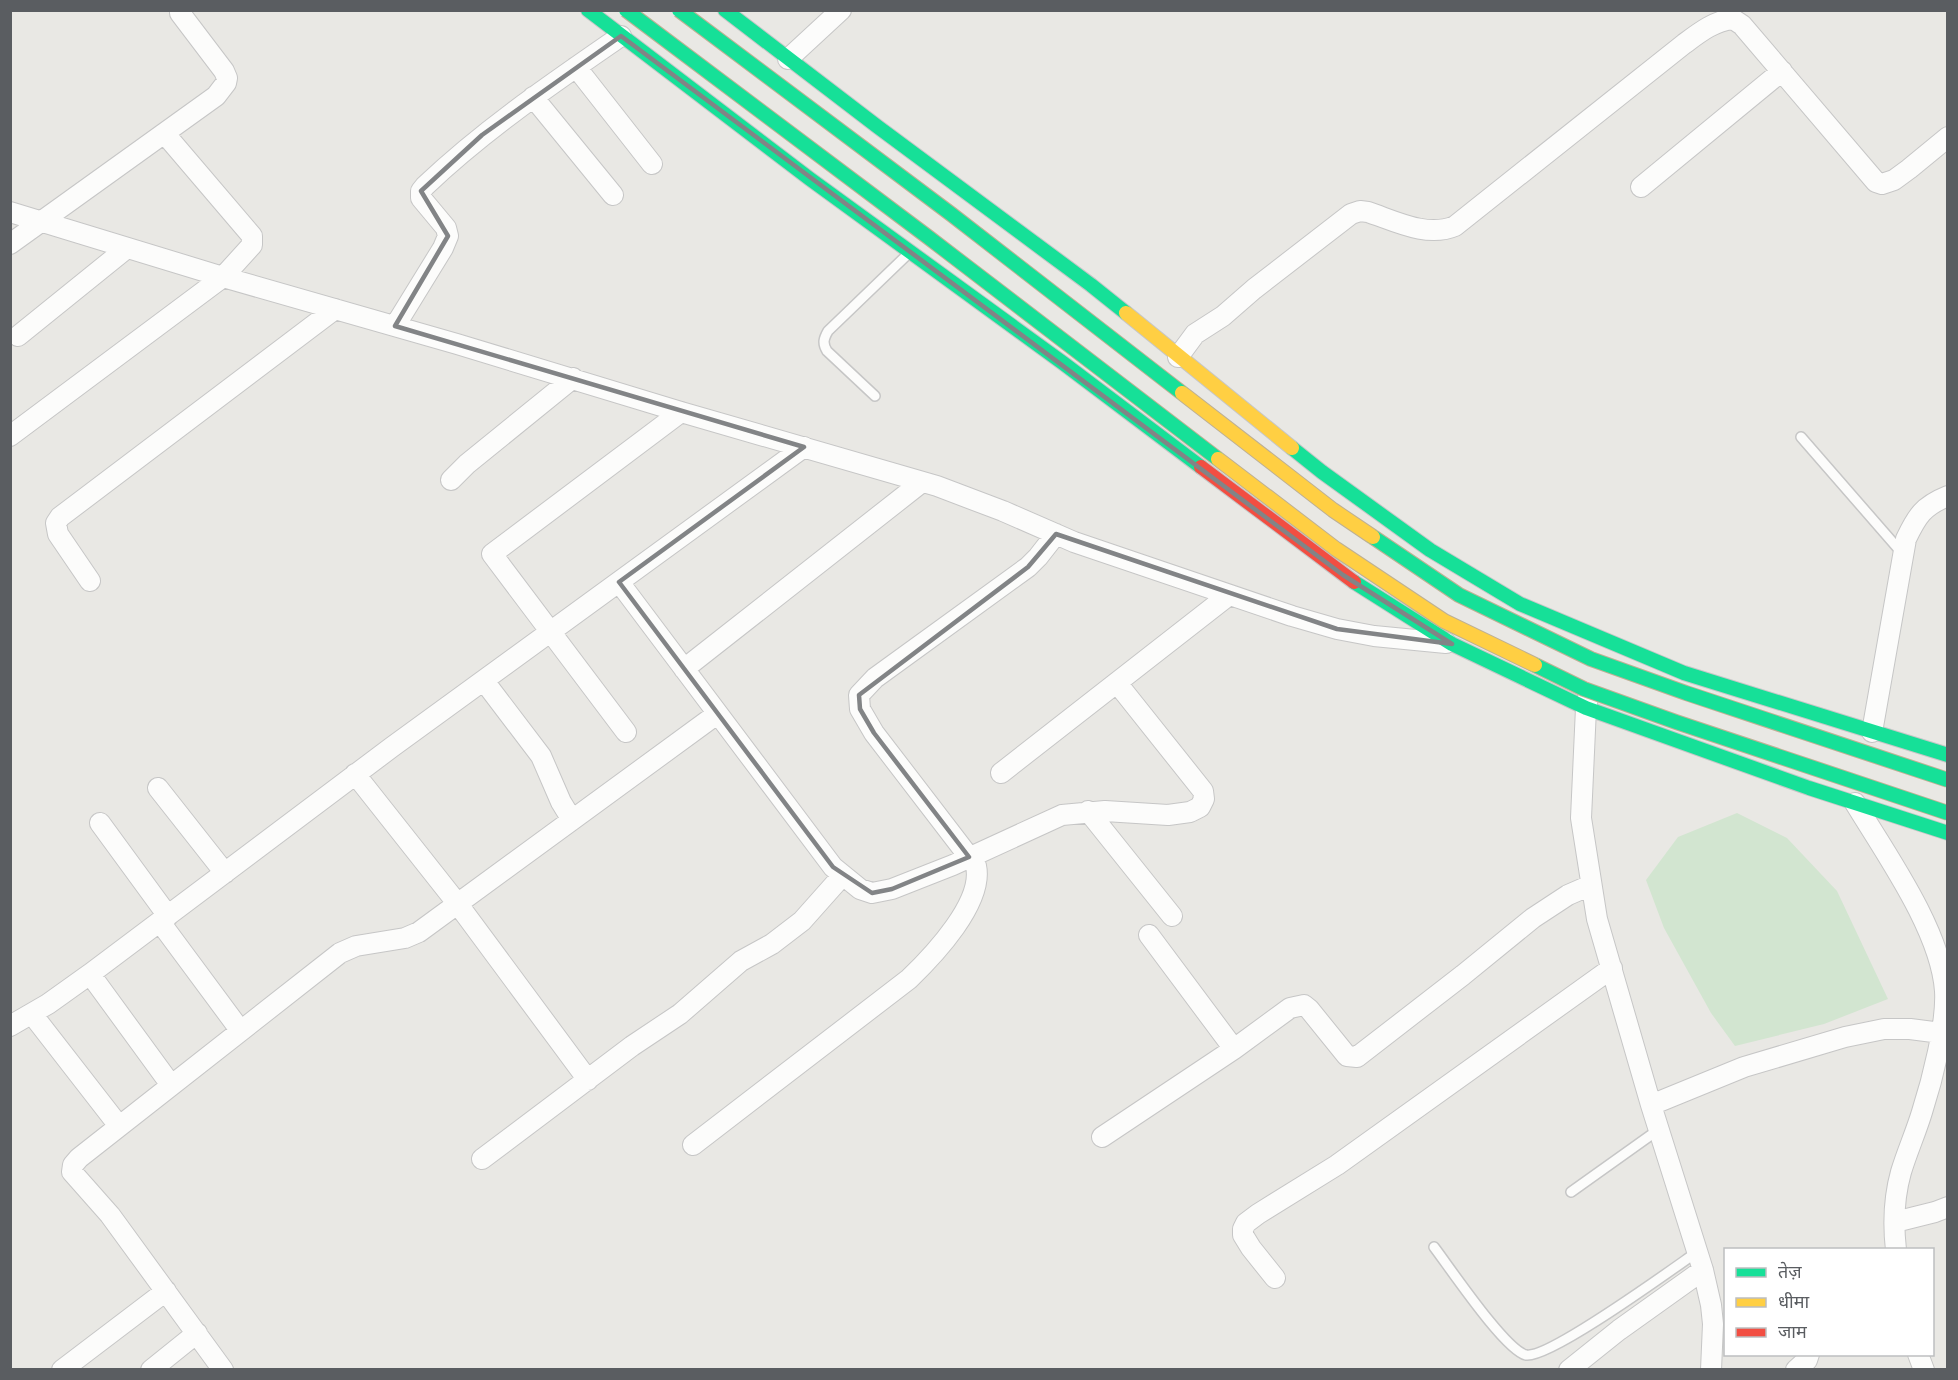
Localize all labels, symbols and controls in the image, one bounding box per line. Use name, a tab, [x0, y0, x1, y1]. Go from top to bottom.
legend	[1724, 1248, 1934, 1356]
text: तेज़	[1778, 1261, 1802, 1283]
text: धीमा	[1778, 1291, 1809, 1313]
text: जाम	[1778, 1321, 1808, 1343]

